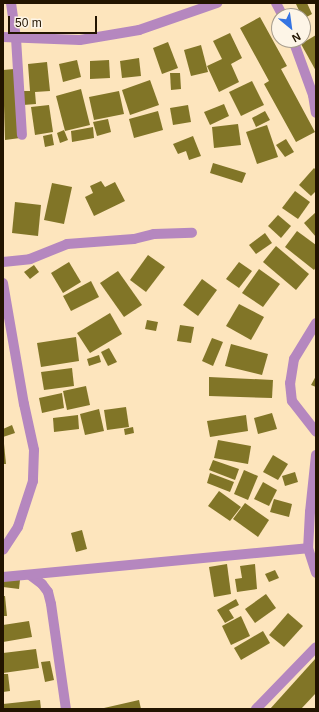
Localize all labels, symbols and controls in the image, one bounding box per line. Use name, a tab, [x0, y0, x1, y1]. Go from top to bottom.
scale bar	[10, 8, 99, 34]
north arrow	[271, 8, 311, 48]
text: 50 m	[15, 16, 42, 30]
text: N	[290, 30, 303, 45]

